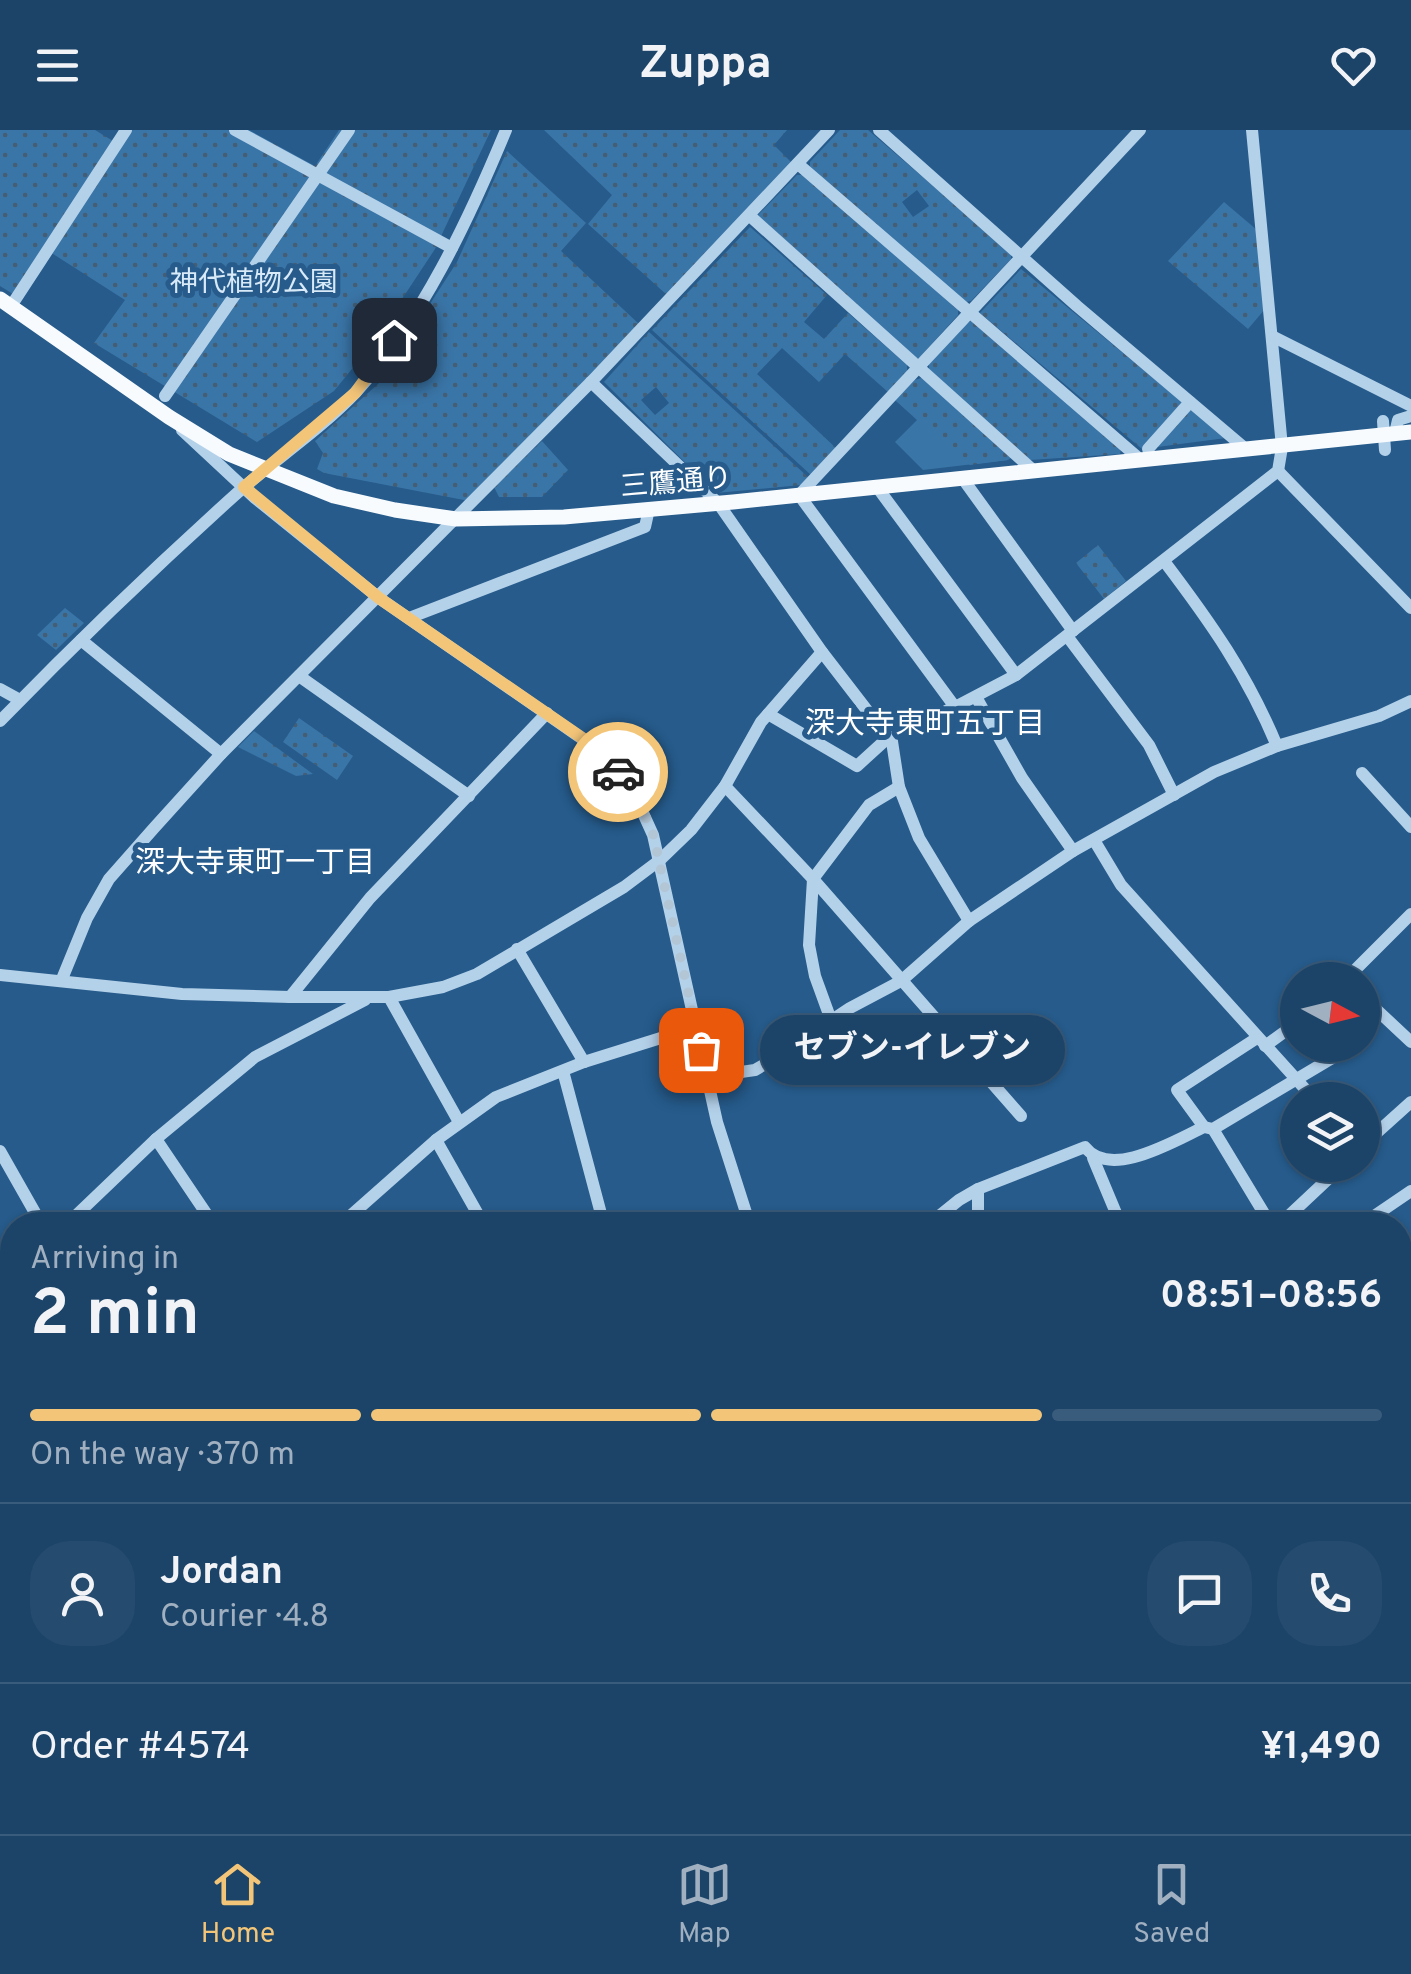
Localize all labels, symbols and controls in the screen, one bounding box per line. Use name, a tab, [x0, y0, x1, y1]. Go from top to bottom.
text: Zuppa	[639, 37, 772, 94]
icon: menu	[30, 38, 85, 93]
icon: heart	[1326, 38, 1381, 93]
park label: 神代植物公園	[170, 266, 338, 302]
pin	[352, 298, 437, 383]
icon: home	[367, 313, 422, 368]
street label: 三鷹通り	[619, 461, 734, 507]
district label: 深大寺東町五丁目	[805, 707, 1045, 744]
courier	[568, 722, 668, 822]
icon: car	[591, 745, 646, 800]
district label: 深大寺東町一丁目	[135, 846, 375, 883]
north arrow	[1280, 962, 1380, 1062]
map controls	[1280, 962, 1380, 1182]
pin	[659, 1008, 744, 1093]
callout: セブン-イレブン	[761, 1015, 1066, 1085]
icon: bag	[674, 1023, 729, 1078]
text: セブン-イレブン	[794, 1030, 1031, 1070]
button: layers	[1280, 1082, 1380, 1182]
text: Arriving in	[30, 1240, 179, 1280]
text: 08:51–08:56	[1160, 1273, 1382, 1322]
text: 2 min	[30, 1276, 200, 1358]
text: On the way · 370 m	[30, 1436, 295, 1476]
button: person	[30, 1541, 135, 1646]
button: chat	[1147, 1541, 1252, 1646]
button: phone	[1277, 1541, 1382, 1646]
text: Jordan	[160, 1549, 283, 1598]
text: Courier · 4.8	[160, 1598, 329, 1638]
text: Order #4574	[30, 1724, 250, 1773]
text: ¥1,490	[1261, 1724, 1382, 1773]
tab: Home	[201, 1857, 275, 1953]
tab: Map	[677, 1857, 732, 1953]
tab: Saved	[1133, 1857, 1210, 1953]

